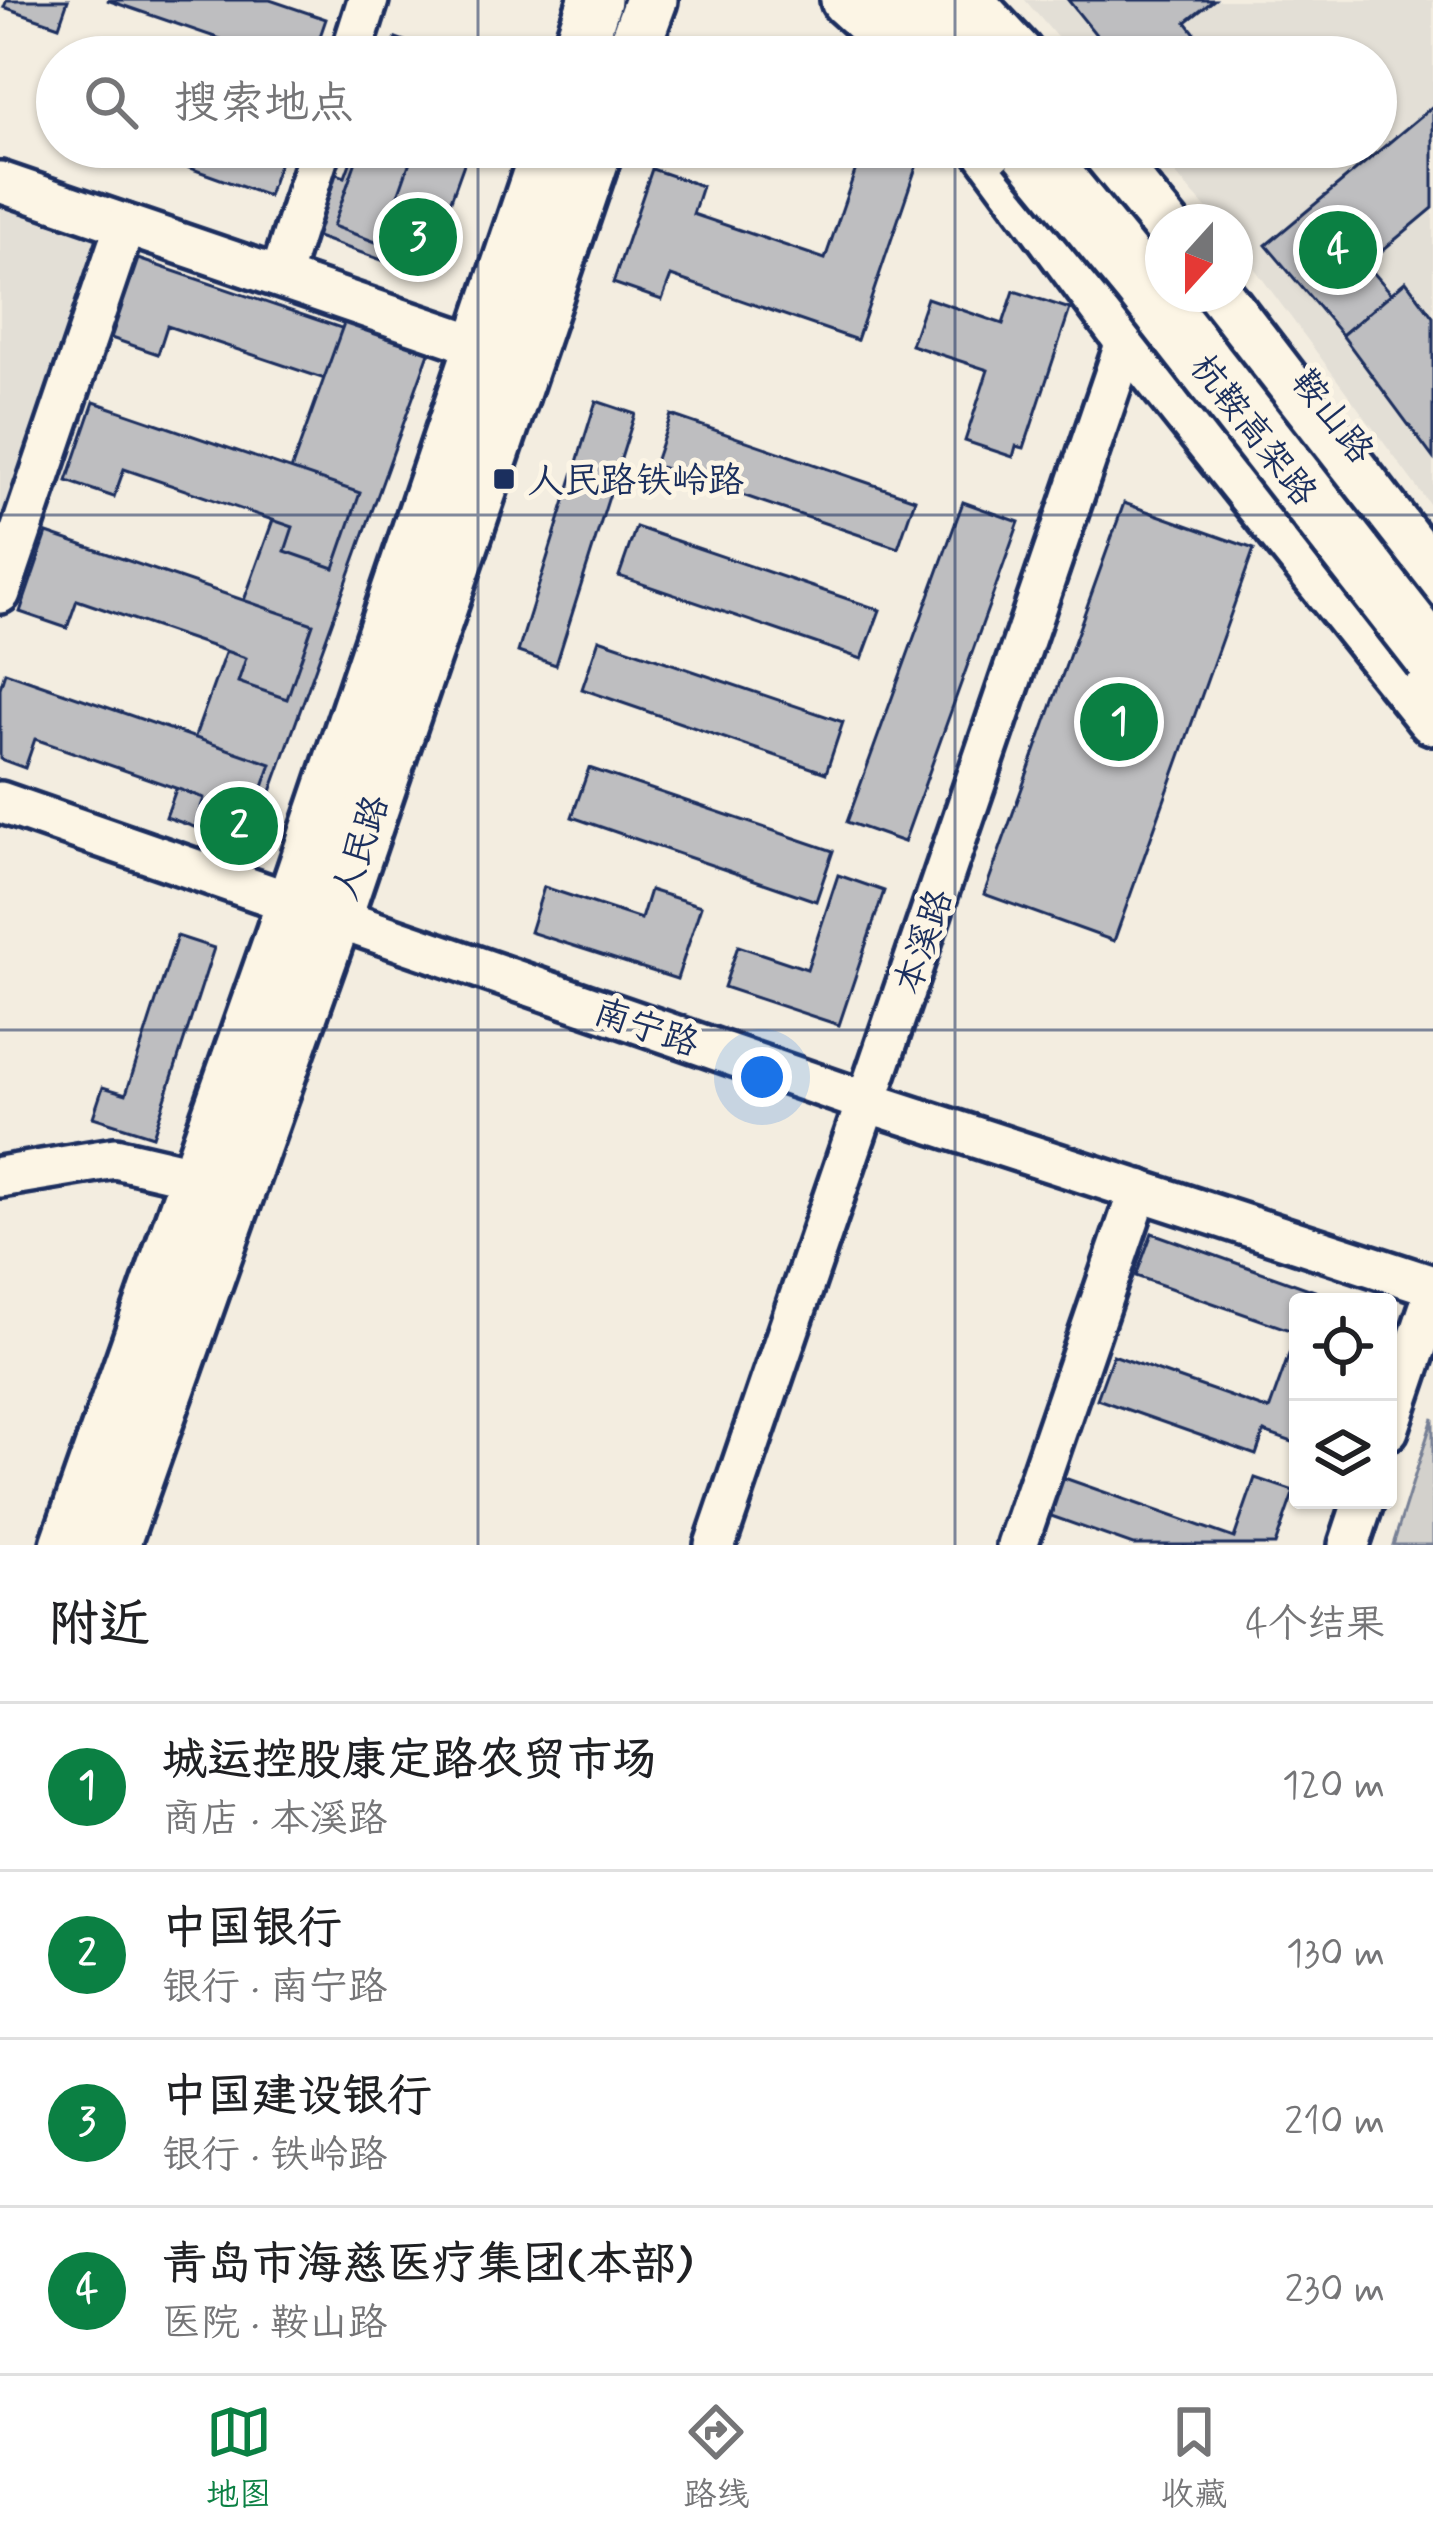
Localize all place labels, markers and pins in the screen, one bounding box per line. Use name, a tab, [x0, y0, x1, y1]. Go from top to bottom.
pin: 3	[379, 192, 457, 282]
pin: 4	[1299, 205, 1377, 295]
place label: 人民路铁岭路	[528, 459, 744, 506]
marker: 人民路铁岭路	[491, 466, 517, 492]
pin: 1	[1080, 677, 1158, 767]
pin: 2	[200, 781, 278, 871]

